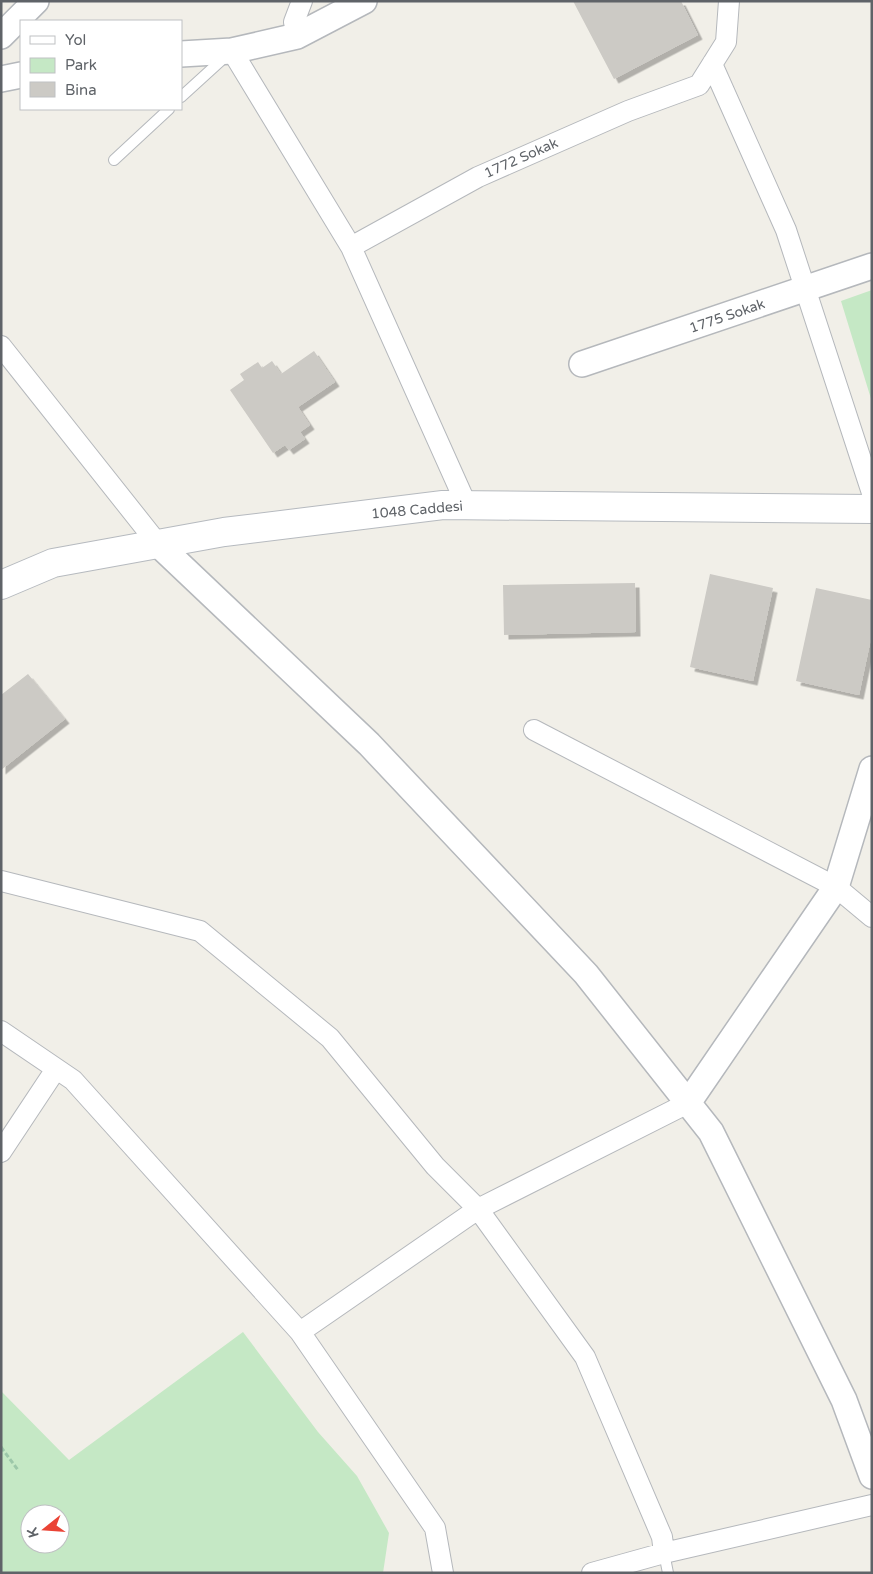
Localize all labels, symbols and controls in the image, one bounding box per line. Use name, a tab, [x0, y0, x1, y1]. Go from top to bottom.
legend	[20, 20, 182, 110]
text: Yol	[65, 31, 86, 49]
text: Park	[65, 56, 97, 74]
text: Bina	[65, 81, 97, 99]
street label: 1772 Sokak	[481, 134, 561, 182]
street label: 1775 Sokak	[687, 295, 767, 337]
street label: 1048 Caddesi	[370, 498, 464, 522]
north arrow	[20, 1504, 70, 1554]
text: K	[23, 1525, 43, 1540]

